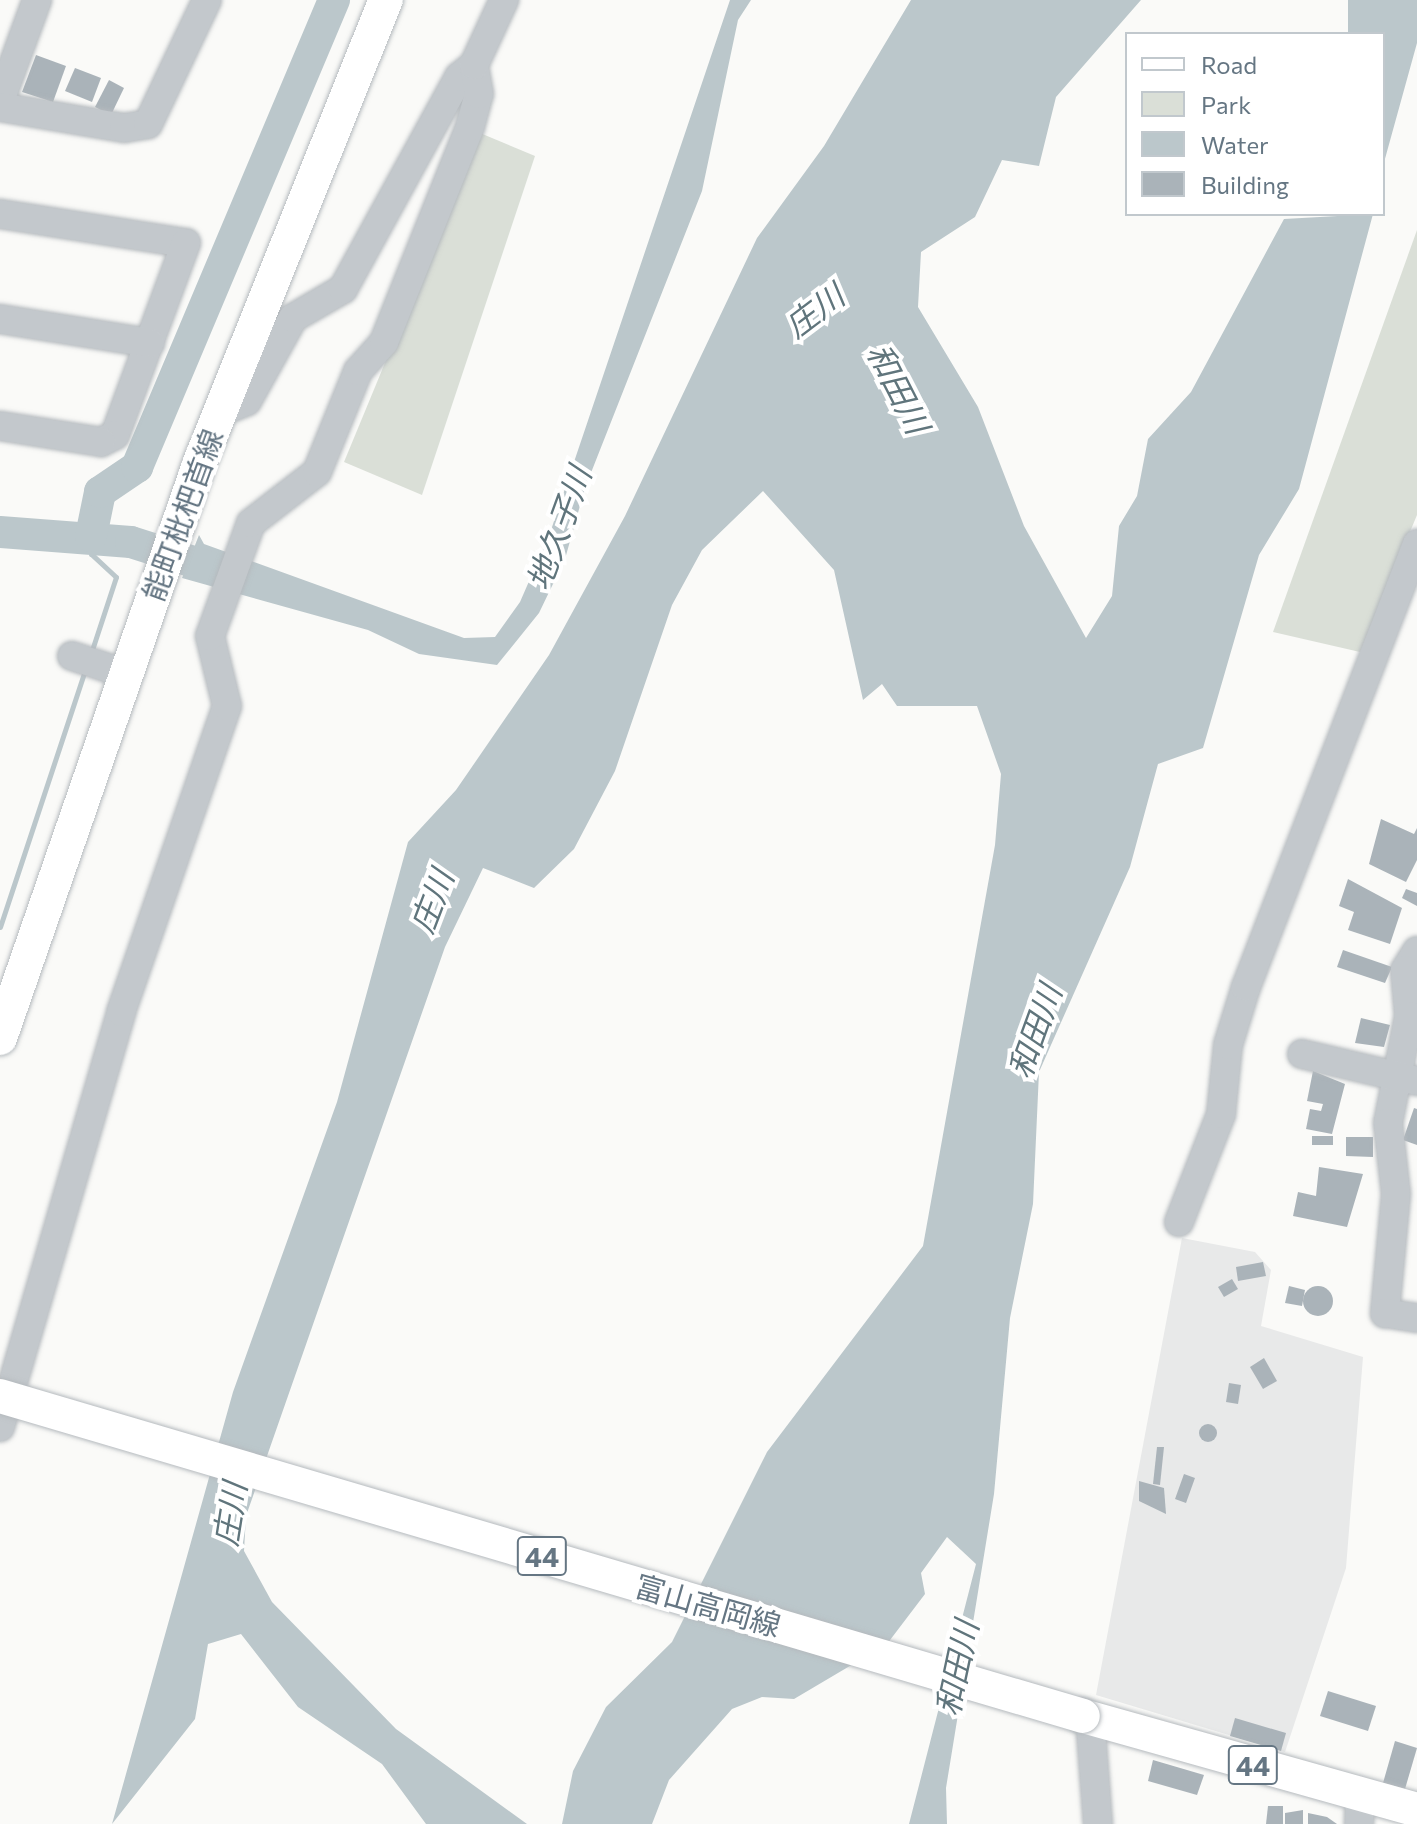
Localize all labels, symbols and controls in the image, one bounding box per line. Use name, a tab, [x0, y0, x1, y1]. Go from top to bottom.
legend	[1125, 32, 1385, 216]
text: Road	[1201, 50, 1257, 79]
text: Park	[1201, 90, 1251, 119]
text: Water	[1201, 130, 1269, 159]
text: Building	[1201, 170, 1289, 199]
water label: 庄川	[777, 275, 851, 345]
water label: 和田川	[860, 337, 938, 439]
street label: 能町枇杷首線	[134, 424, 230, 606]
water label: 地久子川	[518, 461, 598, 595]
water label: 庄川	[402, 864, 460, 938]
water label: 和田川	[1000, 979, 1068, 1083]
water label: 庄川	[205, 1479, 253, 1549]
road number: 44	[516, 1532, 568, 1580]
street label: 富山高岡線	[631, 1567, 785, 1643]
water label: 和田川	[927, 1617, 985, 1719]
road number: 44	[1227, 1741, 1279, 1789]

